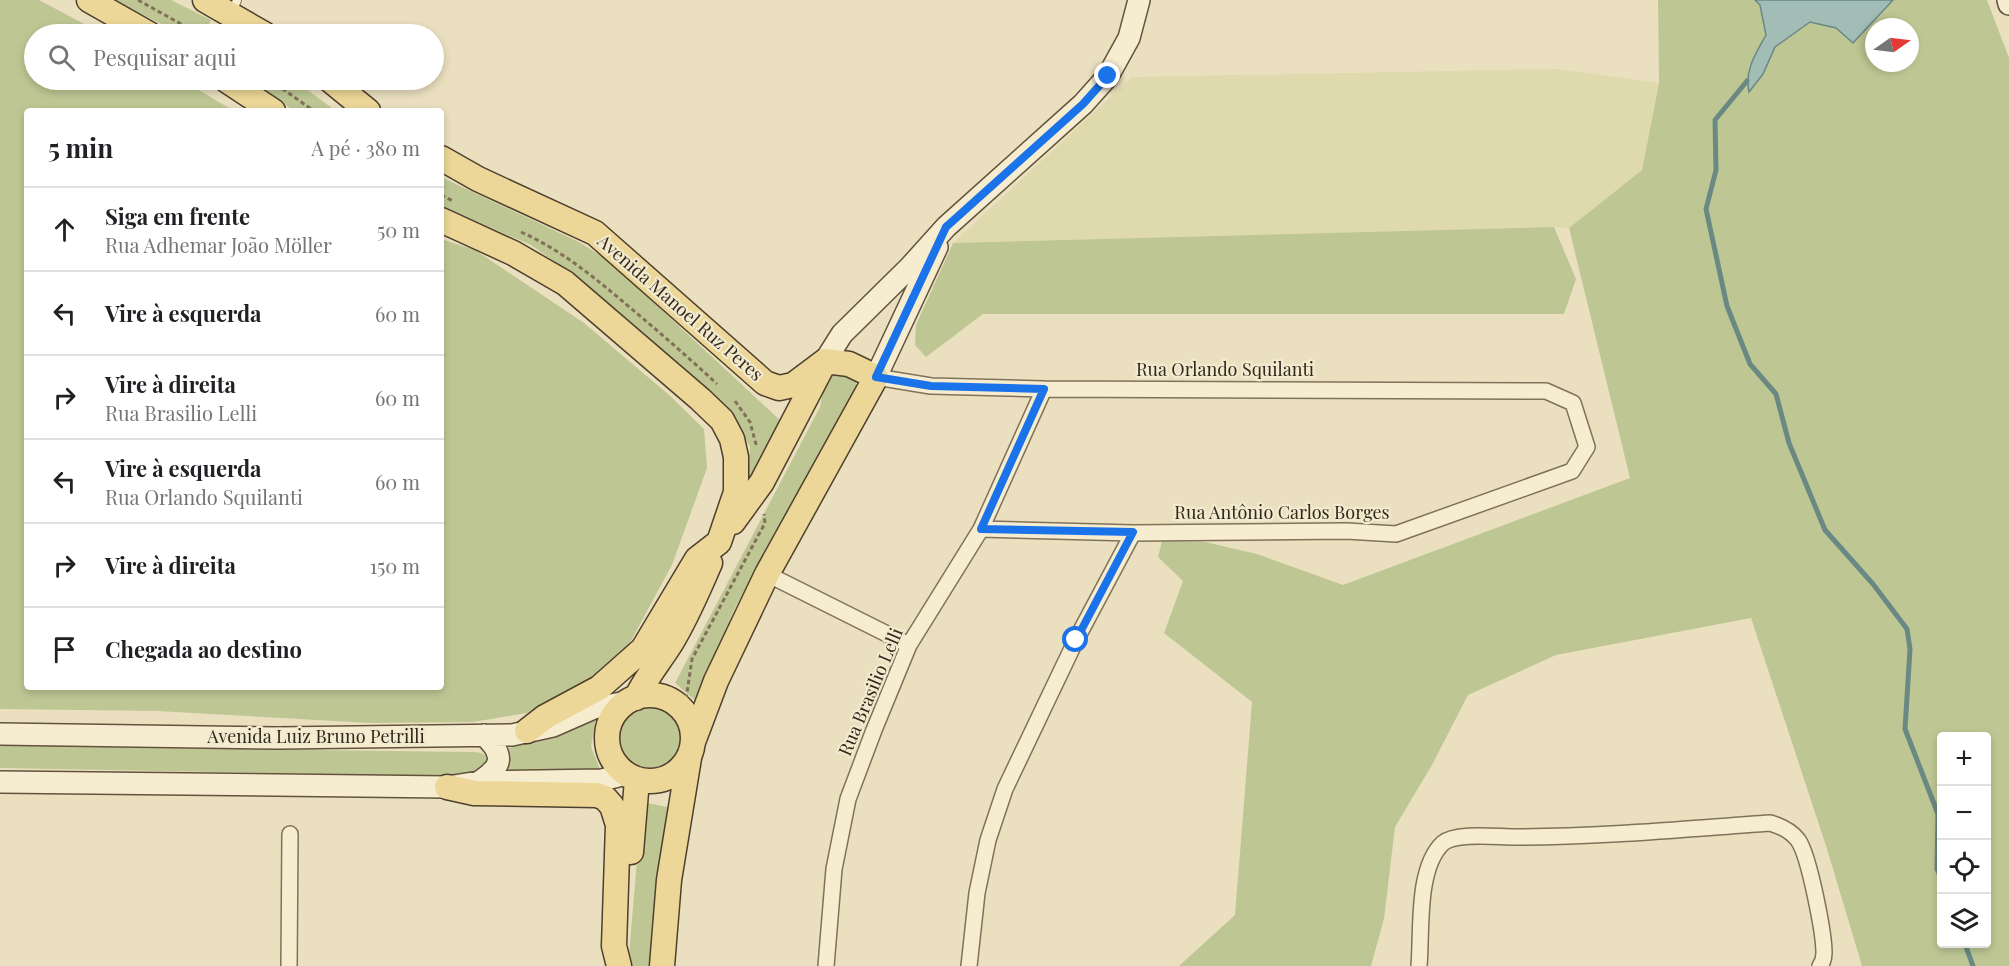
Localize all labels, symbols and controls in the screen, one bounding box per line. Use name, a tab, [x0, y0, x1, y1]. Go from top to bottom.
north arrow	[1865, 18, 1919, 72]
search box	[24, 24, 444, 90]
icon: search	[45, 41, 78, 74]
text: Pesquisar aqui	[93, 42, 236, 72]
route end	[1094, 62, 1120, 88]
text: 5 min	[48, 130, 113, 165]
text: A pé · 380 m	[311, 134, 420, 161]
text: Siga em frente	[105, 201, 250, 231]
icon: ahead	[48, 213, 81, 246]
text: 50 m	[377, 216, 420, 243]
street label: Avenida Manoel Ruz Peres	[592, 228, 769, 386]
text: Rua Adhemar João Möller	[105, 231, 332, 258]
icon: left	[48, 297, 81, 330]
text: Vire à esquerda	[105, 298, 262, 328]
text: 60 m	[375, 300, 420, 327]
street label: Rua Orlando Squilanti	[1136, 357, 1314, 381]
text: Vire à direita	[105, 369, 236, 399]
icon: right	[48, 381, 81, 414]
text: 60 m	[375, 384, 420, 411]
text: Rua Brasilio Lelli	[105, 399, 257, 426]
text: Vire à esquerda	[105, 453, 262, 483]
icon: left	[48, 465, 81, 498]
text: 60 m	[375, 468, 420, 495]
text: Rua Orlando Squilanti	[105, 483, 303, 510]
street label: Rua Antônio Carlos Borges	[1174, 500, 1390, 524]
icon: right	[48, 549, 81, 582]
text: Vire à direita	[105, 550, 236, 580]
text: 150 m	[370, 552, 420, 579]
street label: Rua Brasilio Lelli	[832, 624, 908, 759]
route start	[1062, 626, 1088, 652]
icon: arrive	[48, 633, 81, 666]
text: Chegada ao destino	[105, 634, 302, 664]
street label: Avenida Luiz Bruno Petrilli	[206, 724, 425, 748]
map controls	[1937, 732, 1991, 948]
button: +	[1937, 732, 1991, 786]
button: −	[1937, 786, 1991, 840]
button: locate	[1937, 840, 1991, 894]
button: layers	[1937, 894, 1991, 948]

